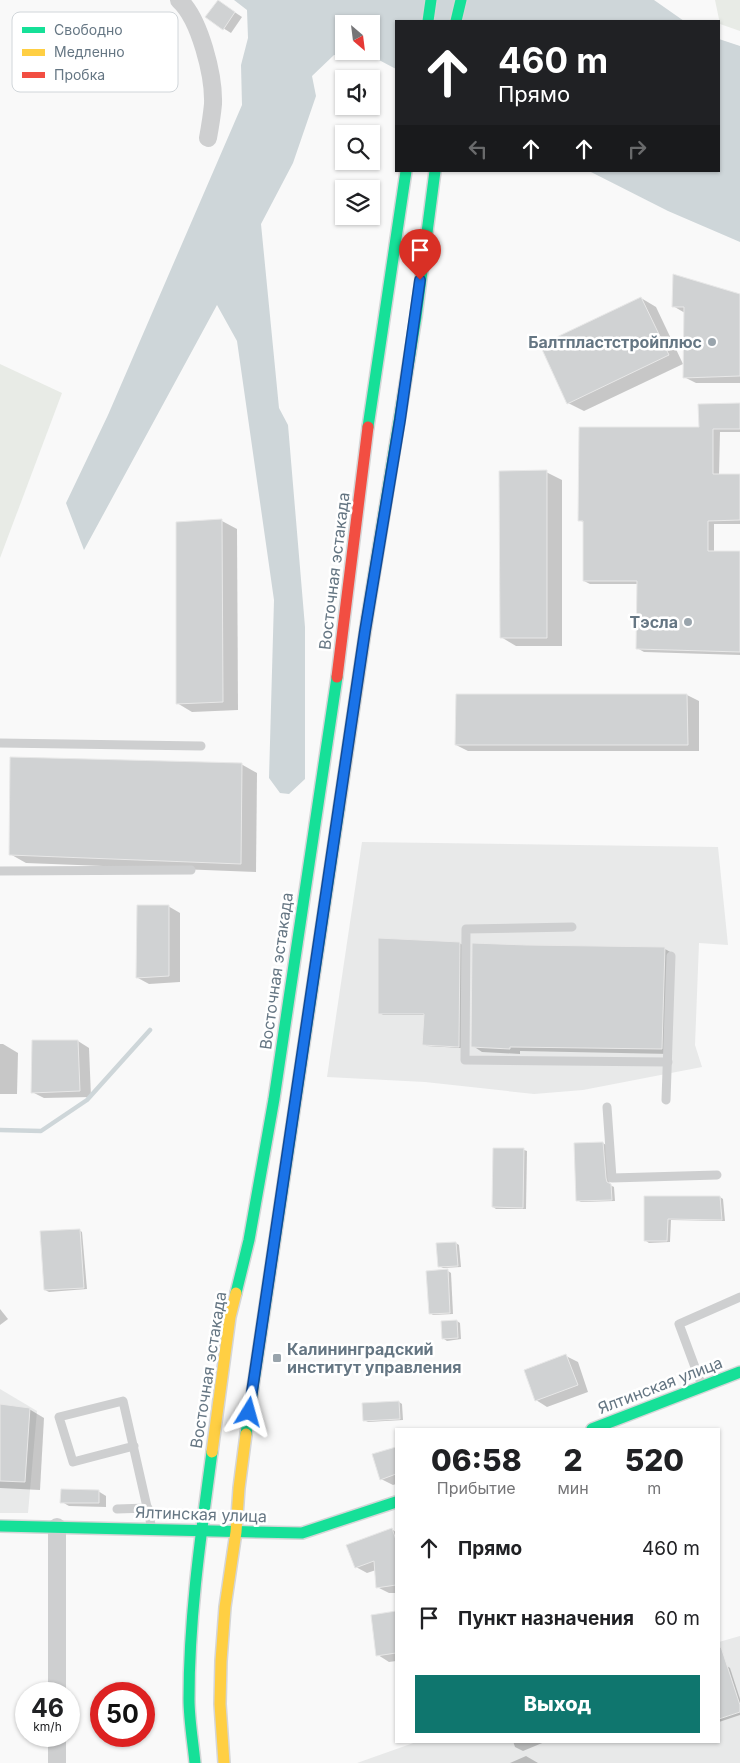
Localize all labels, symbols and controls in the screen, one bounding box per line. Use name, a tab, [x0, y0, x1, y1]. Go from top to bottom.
legend	[12, 12, 178, 92]
north arrow	[335, 15, 380, 60]
map controls	[335, 15, 380, 225]
text: Свободно	[54, 21, 123, 38]
text: 460 m	[498, 39, 608, 81]
icon: ahead	[415, 40, 480, 105]
text: Медленно	[54, 43, 125, 60]
text: Пробка	[54, 66, 105, 83]
button: sound	[335, 70, 380, 115]
text: Прямо	[498, 81, 570, 107]
button: search	[335, 125, 380, 170]
icon: left	[464, 135, 492, 163]
icon: ahead	[517, 135, 545, 163]
icon: ahead	[570, 135, 598, 163]
icon: right	[623, 135, 651, 163]
button: layers	[335, 180, 380, 225]
pin	[399, 229, 441, 280]
icon: arrive	[406, 236, 434, 264]
place label: Балтпластстройплюс	[528, 332, 702, 352]
marker: Балтпластстройплюс	[706, 336, 718, 348]
street label: Восточная эстакада	[314, 491, 354, 651]
place label: Тэсла	[630, 612, 678, 632]
marker: Тэсла	[682, 616, 694, 628]
street label: Восточная эстакада	[255, 891, 297, 1051]
street label: Восточная эстакада	[186, 1290, 230, 1450]
place label: Калининградский институт управления	[287, 1339, 461, 1377]
marker: Калининградский институт управления	[271, 1352, 283, 1364]
street label: Ялтинская улица	[595, 1352, 725, 1418]
position arrow	[222, 1385, 274, 1437]
text: 06:58	[431, 1442, 522, 1478]
text: 2	[564, 1442, 583, 1478]
text: 520	[625, 1442, 684, 1478]
text: Прибытие	[437, 1478, 516, 1498]
text: мин	[557, 1478, 589, 1498]
text: m	[647, 1478, 661, 1498]
street label: Ялтинская улица	[135, 1502, 267, 1526]
icon: ahead	[415, 1534, 443, 1562]
text: Прямо	[458, 1537, 522, 1560]
text: 460 m	[642, 1537, 700, 1560]
icon: arrive	[415, 1604, 443, 1632]
text: Пункт назначения	[458, 1607, 634, 1630]
text: 60 m	[654, 1607, 700, 1630]
button: Выход	[415, 1675, 700, 1733]
speed limit sign: 50	[90, 1682, 155, 1747]
text: 46	[31, 1693, 64, 1723]
text: km/h	[33, 1719, 62, 1734]

